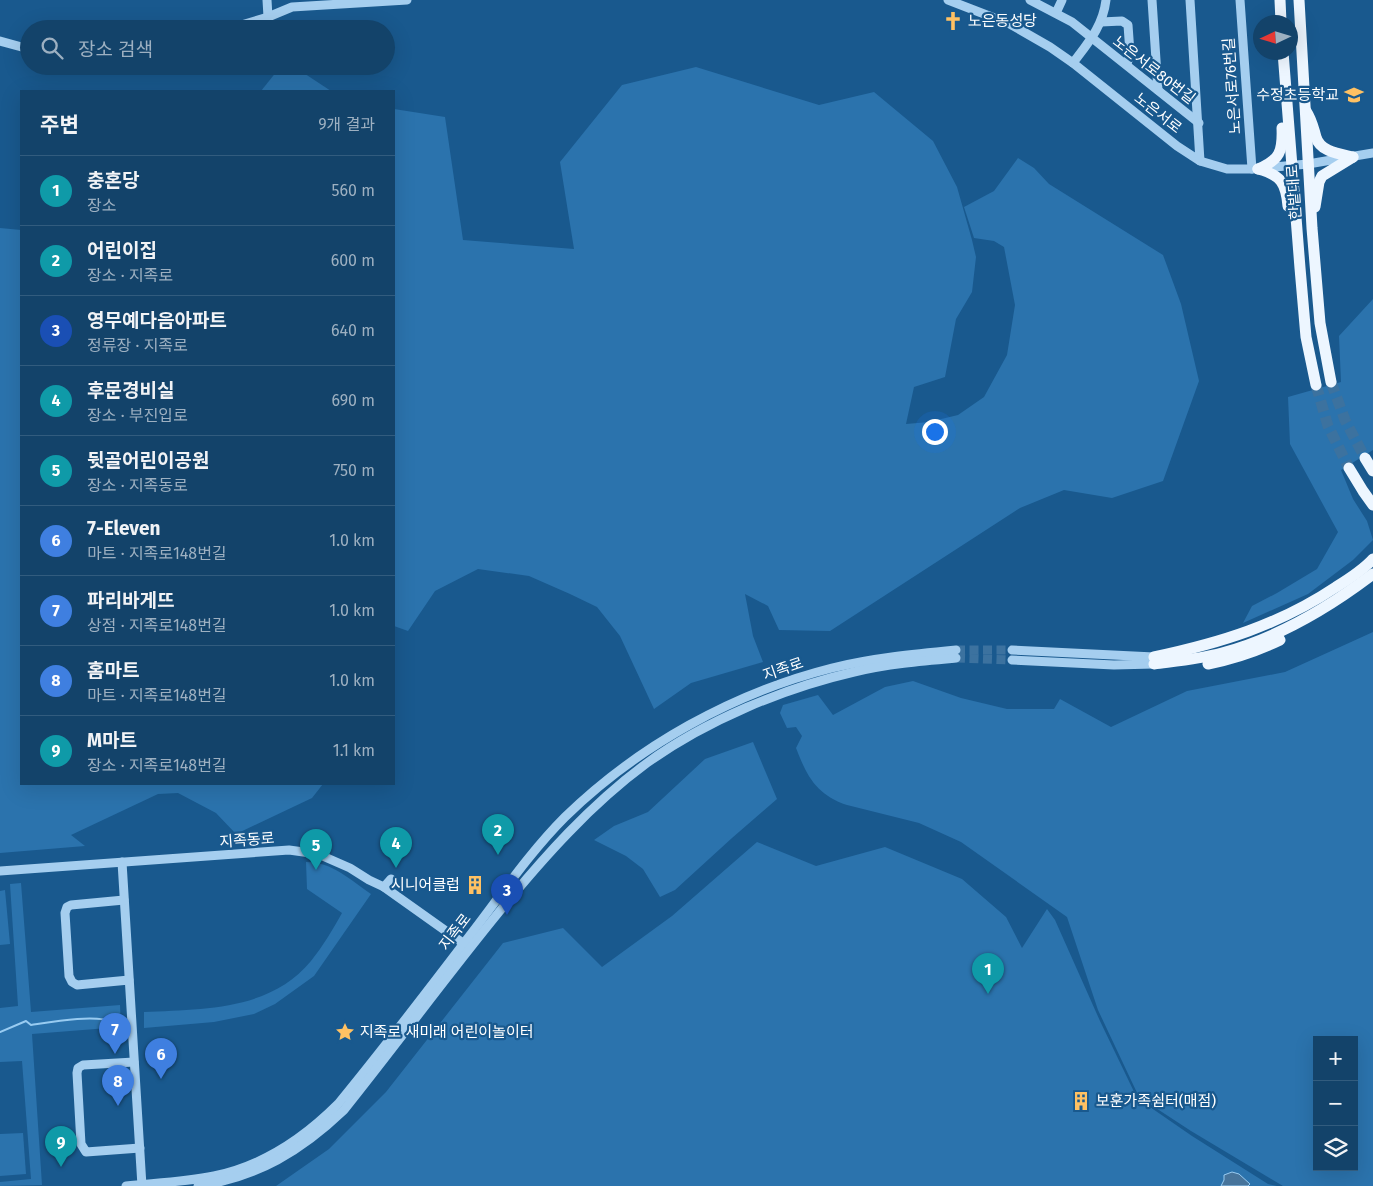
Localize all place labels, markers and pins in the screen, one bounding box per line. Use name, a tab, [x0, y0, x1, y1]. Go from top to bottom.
church icon: 노은동성당	[942, 10, 964, 32]
place label: 노은동성당	[968, 12, 1037, 30]
school or university icon: 수정초등학교	[1343, 84, 1365, 106]
place label: 수정초등학교	[1256, 86, 1339, 104]
pin: 2	[482, 814, 514, 855]
pin: 4	[380, 827, 412, 868]
pin: 5	[300, 829, 332, 870]
building icon: 시니어클럽	[464, 874, 486, 896]
pin: 3	[491, 874, 523, 915]
place label: 시니어클럽	[391, 876, 460, 894]
pin: 1	[972, 953, 1004, 994]
pin: 7	[99, 1013, 131, 1054]
place icon: 지족로 새미래 어린이놀이터	[334, 1021, 356, 1043]
place label: 지족로 새미래 어린이놀이터	[360, 1023, 534, 1041]
pin: 6	[145, 1038, 177, 1079]
pin: 8	[102, 1065, 134, 1106]
building icon: 보훈가족쉼터(매점)	[1070, 1090, 1092, 1112]
place label: 보훈가족쉼터(매점)	[1096, 1092, 1216, 1110]
pin: 9	[45, 1126, 77, 1167]

